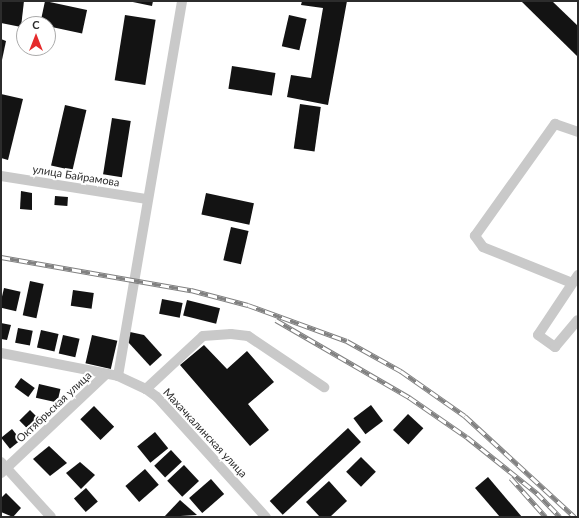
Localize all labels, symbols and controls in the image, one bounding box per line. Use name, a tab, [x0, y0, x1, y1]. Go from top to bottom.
north arrow	[16, 16, 56, 56]
text: С	[32, 18, 40, 31]
street label: улица Байрамова	[32, 163, 120, 189]
street label: Октябрьская улица	[14, 369, 94, 445]
street label: Махачкалинская улица	[160, 386, 250, 480]

